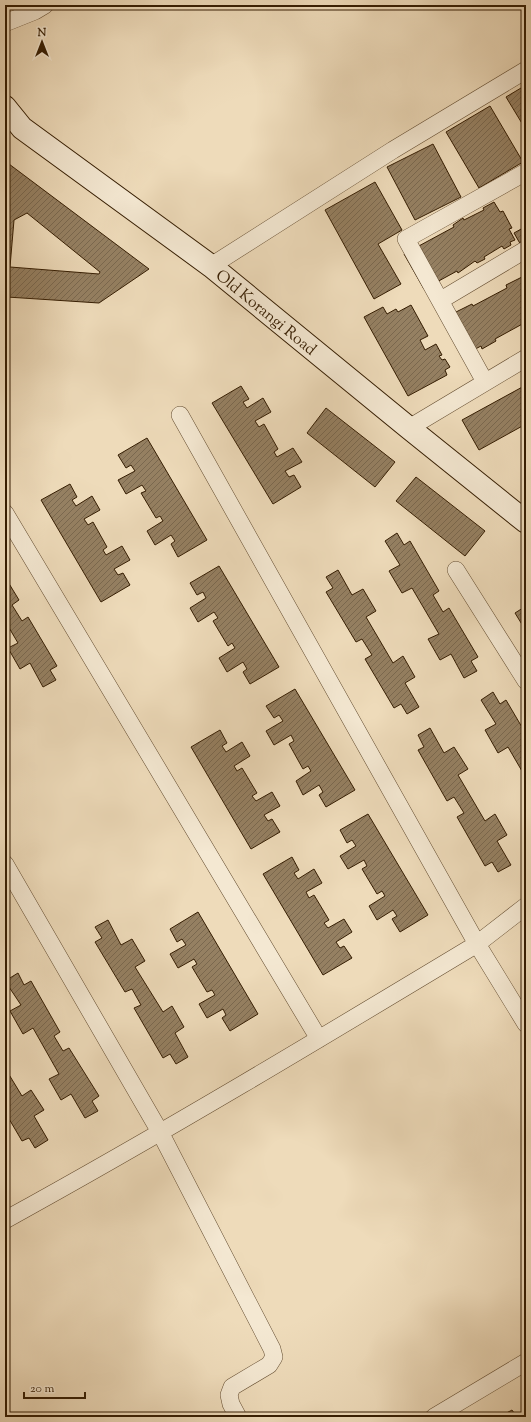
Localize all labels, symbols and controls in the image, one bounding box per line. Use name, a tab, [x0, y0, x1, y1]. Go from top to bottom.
north arrow	[22, 22, 62, 62]
text: N	[37, 25, 47, 41]
street label: Old Korangi Road	[210, 265, 321, 362]
scale bar	[24, 1374, 85, 1400]
text: 20 m	[30, 1380, 55, 1398]

